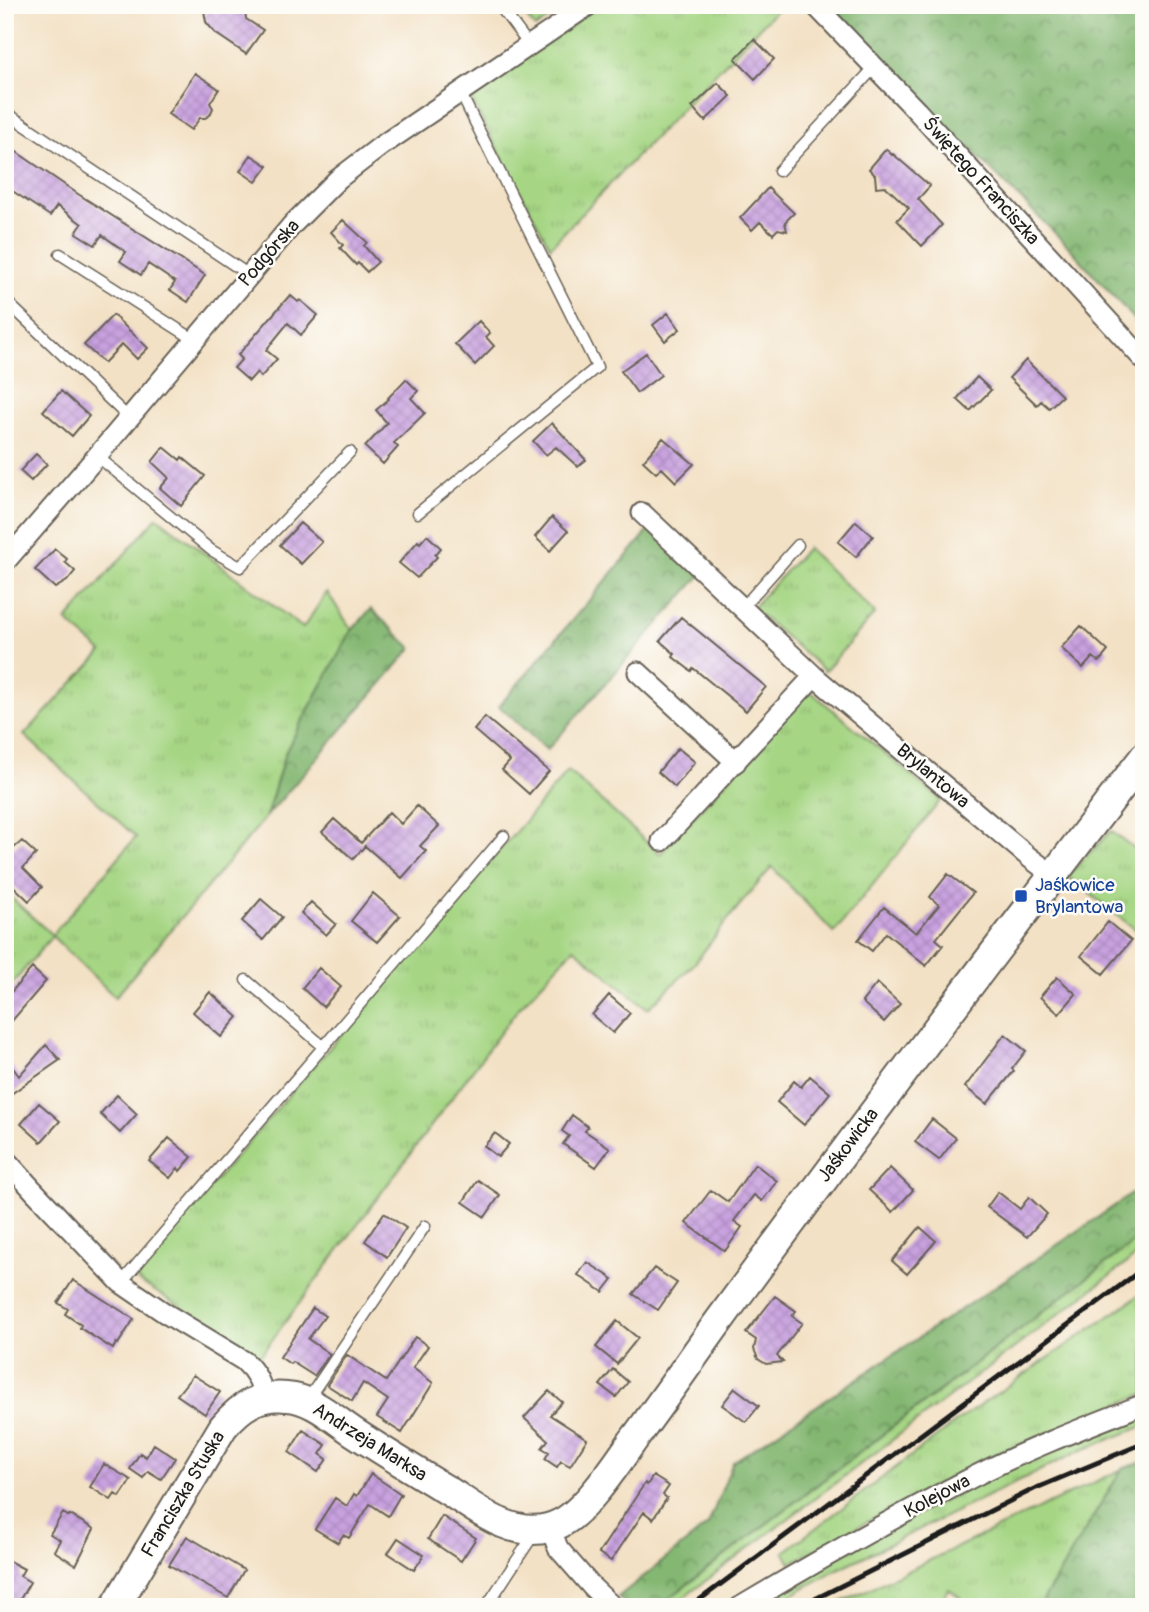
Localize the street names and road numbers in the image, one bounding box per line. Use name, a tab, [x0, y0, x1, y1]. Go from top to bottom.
street label: Świętego Franciszka	[917, 112, 1045, 250]
street label: Podgórska	[233, 214, 305, 292]
street label: Brylantowa	[891, 738, 975, 814]
street label: Jaśkowicka	[812, 1103, 884, 1187]
street label: Andrzeja Marksa	[308, 1397, 432, 1487]
street label: Franciszka Stuska	[136, 1426, 230, 1562]
street label: Kolejowa	[900, 1469, 974, 1523]

